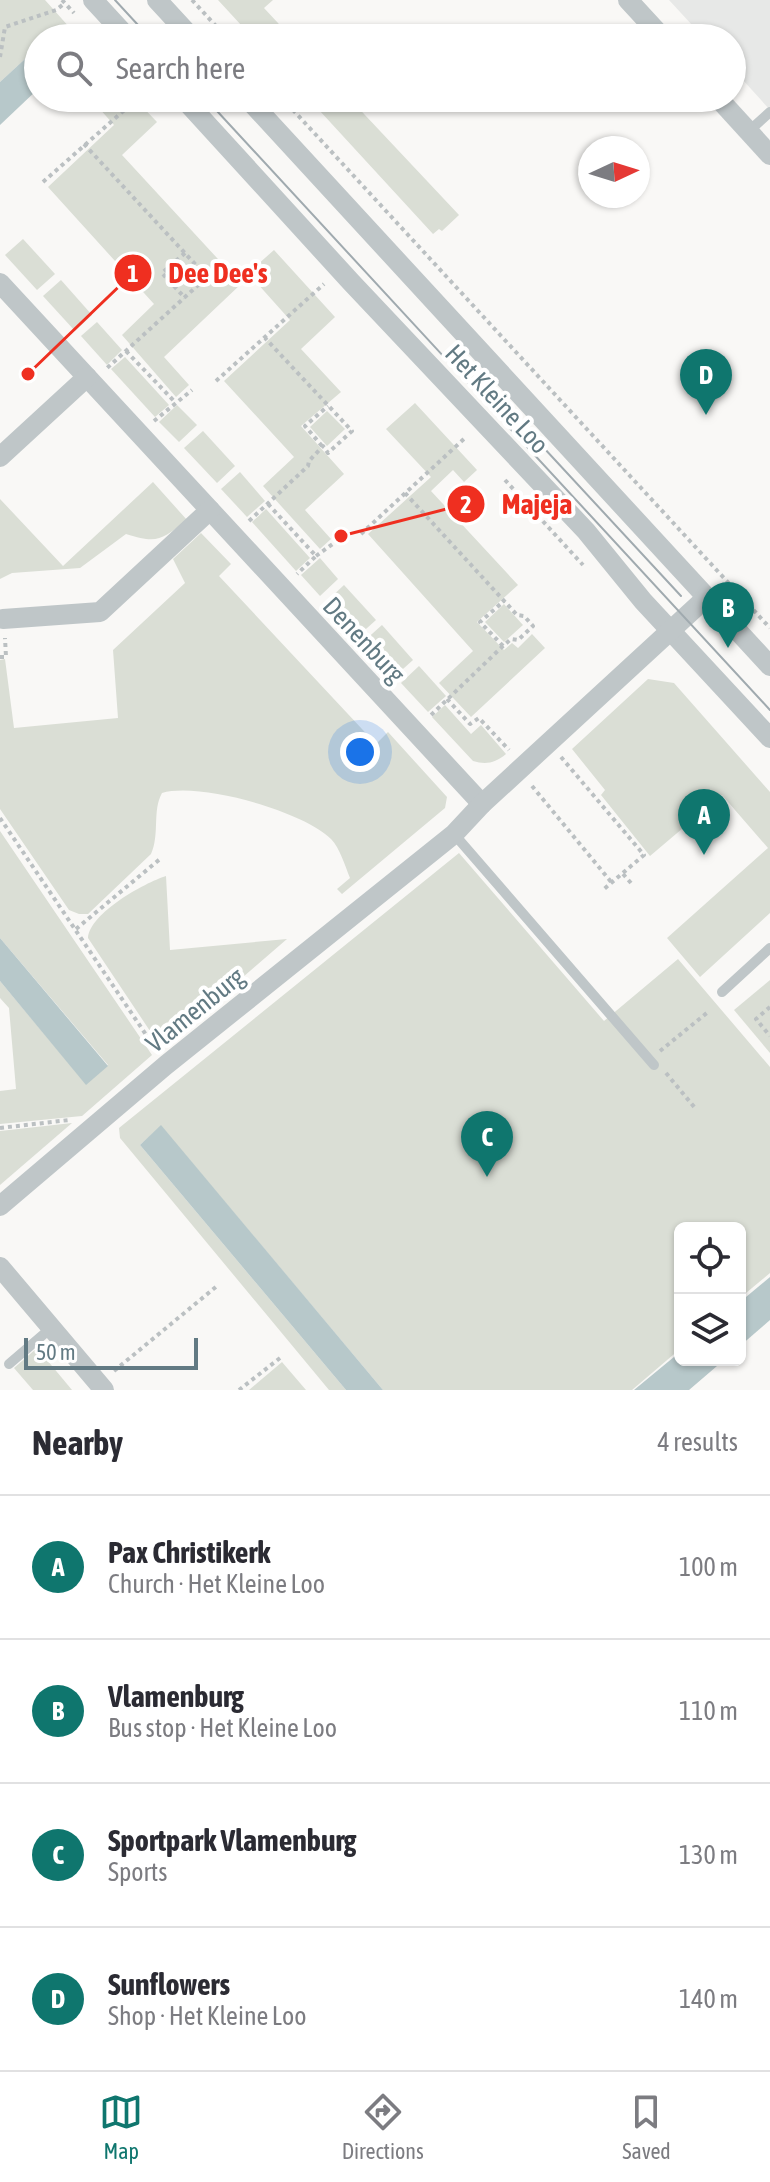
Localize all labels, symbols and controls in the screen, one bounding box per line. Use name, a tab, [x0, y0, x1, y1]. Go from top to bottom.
search box	[24, 24, 746, 112]
icon: search	[52, 46, 96, 90]
text: Search here	[116, 51, 245, 85]
north arrow	[578, 136, 650, 208]
callout: Dee Dee's	[113, 247, 284, 299]
text: Dee Dee's	[168, 257, 268, 289]
text: 1	[127, 260, 139, 287]
street label: Het Kleine Loo	[439, 338, 555, 460]
pin: D	[680, 349, 732, 415]
callout: Majeja	[446, 478, 589, 530]
text: Majeja	[502, 488, 572, 520]
text: 2	[460, 491, 472, 518]
pin: B	[702, 582, 754, 648]
street label: Denenburg	[317, 591, 412, 690]
your location	[340, 732, 380, 772]
pin: A	[678, 789, 730, 855]
street label: Vlamenburg	[140, 961, 251, 1059]
pin: C	[461, 1111, 513, 1177]
map controls	[674, 1222, 746, 1366]
button: locate	[674, 1222, 746, 1294]
button: layers	[674, 1294, 746, 1366]
scale bar	[24, 1334, 198, 1370]
text: 50 m	[36, 1339, 76, 1365]
text: Nearby	[32, 1423, 123, 1462]
text: 4 results	[657, 1427, 738, 1457]
text: Pax Christikerk	[108, 1535, 270, 1569]
text: A	[52, 1552, 64, 1582]
text: 100 m	[679, 1552, 738, 1582]
text: Church · Het Kleine Loo	[108, 1569, 325, 1599]
text: Vlamenburg	[108, 1679, 244, 1713]
text: B	[52, 1696, 64, 1726]
text: 110 m	[679, 1696, 738, 1726]
text: Bus stop · Het Kleine Loo	[108, 1713, 337, 1743]
text: Sportpark Vlamenburg	[108, 1823, 356, 1857]
text: C	[52, 1840, 64, 1870]
text: 130 m	[679, 1840, 738, 1870]
text: Sports	[108, 1857, 168, 1887]
text: Sunflowers	[108, 1967, 230, 2001]
text: D	[51, 1984, 65, 2014]
text: 140 m	[679, 1984, 738, 2014]
text: Shop · Het Kleine Loo	[108, 2001, 306, 2031]
tab: Map	[99, 2090, 143, 2164]
tab: Directions	[342, 2090, 424, 2164]
tab: Saved	[622, 2090, 671, 2164]

